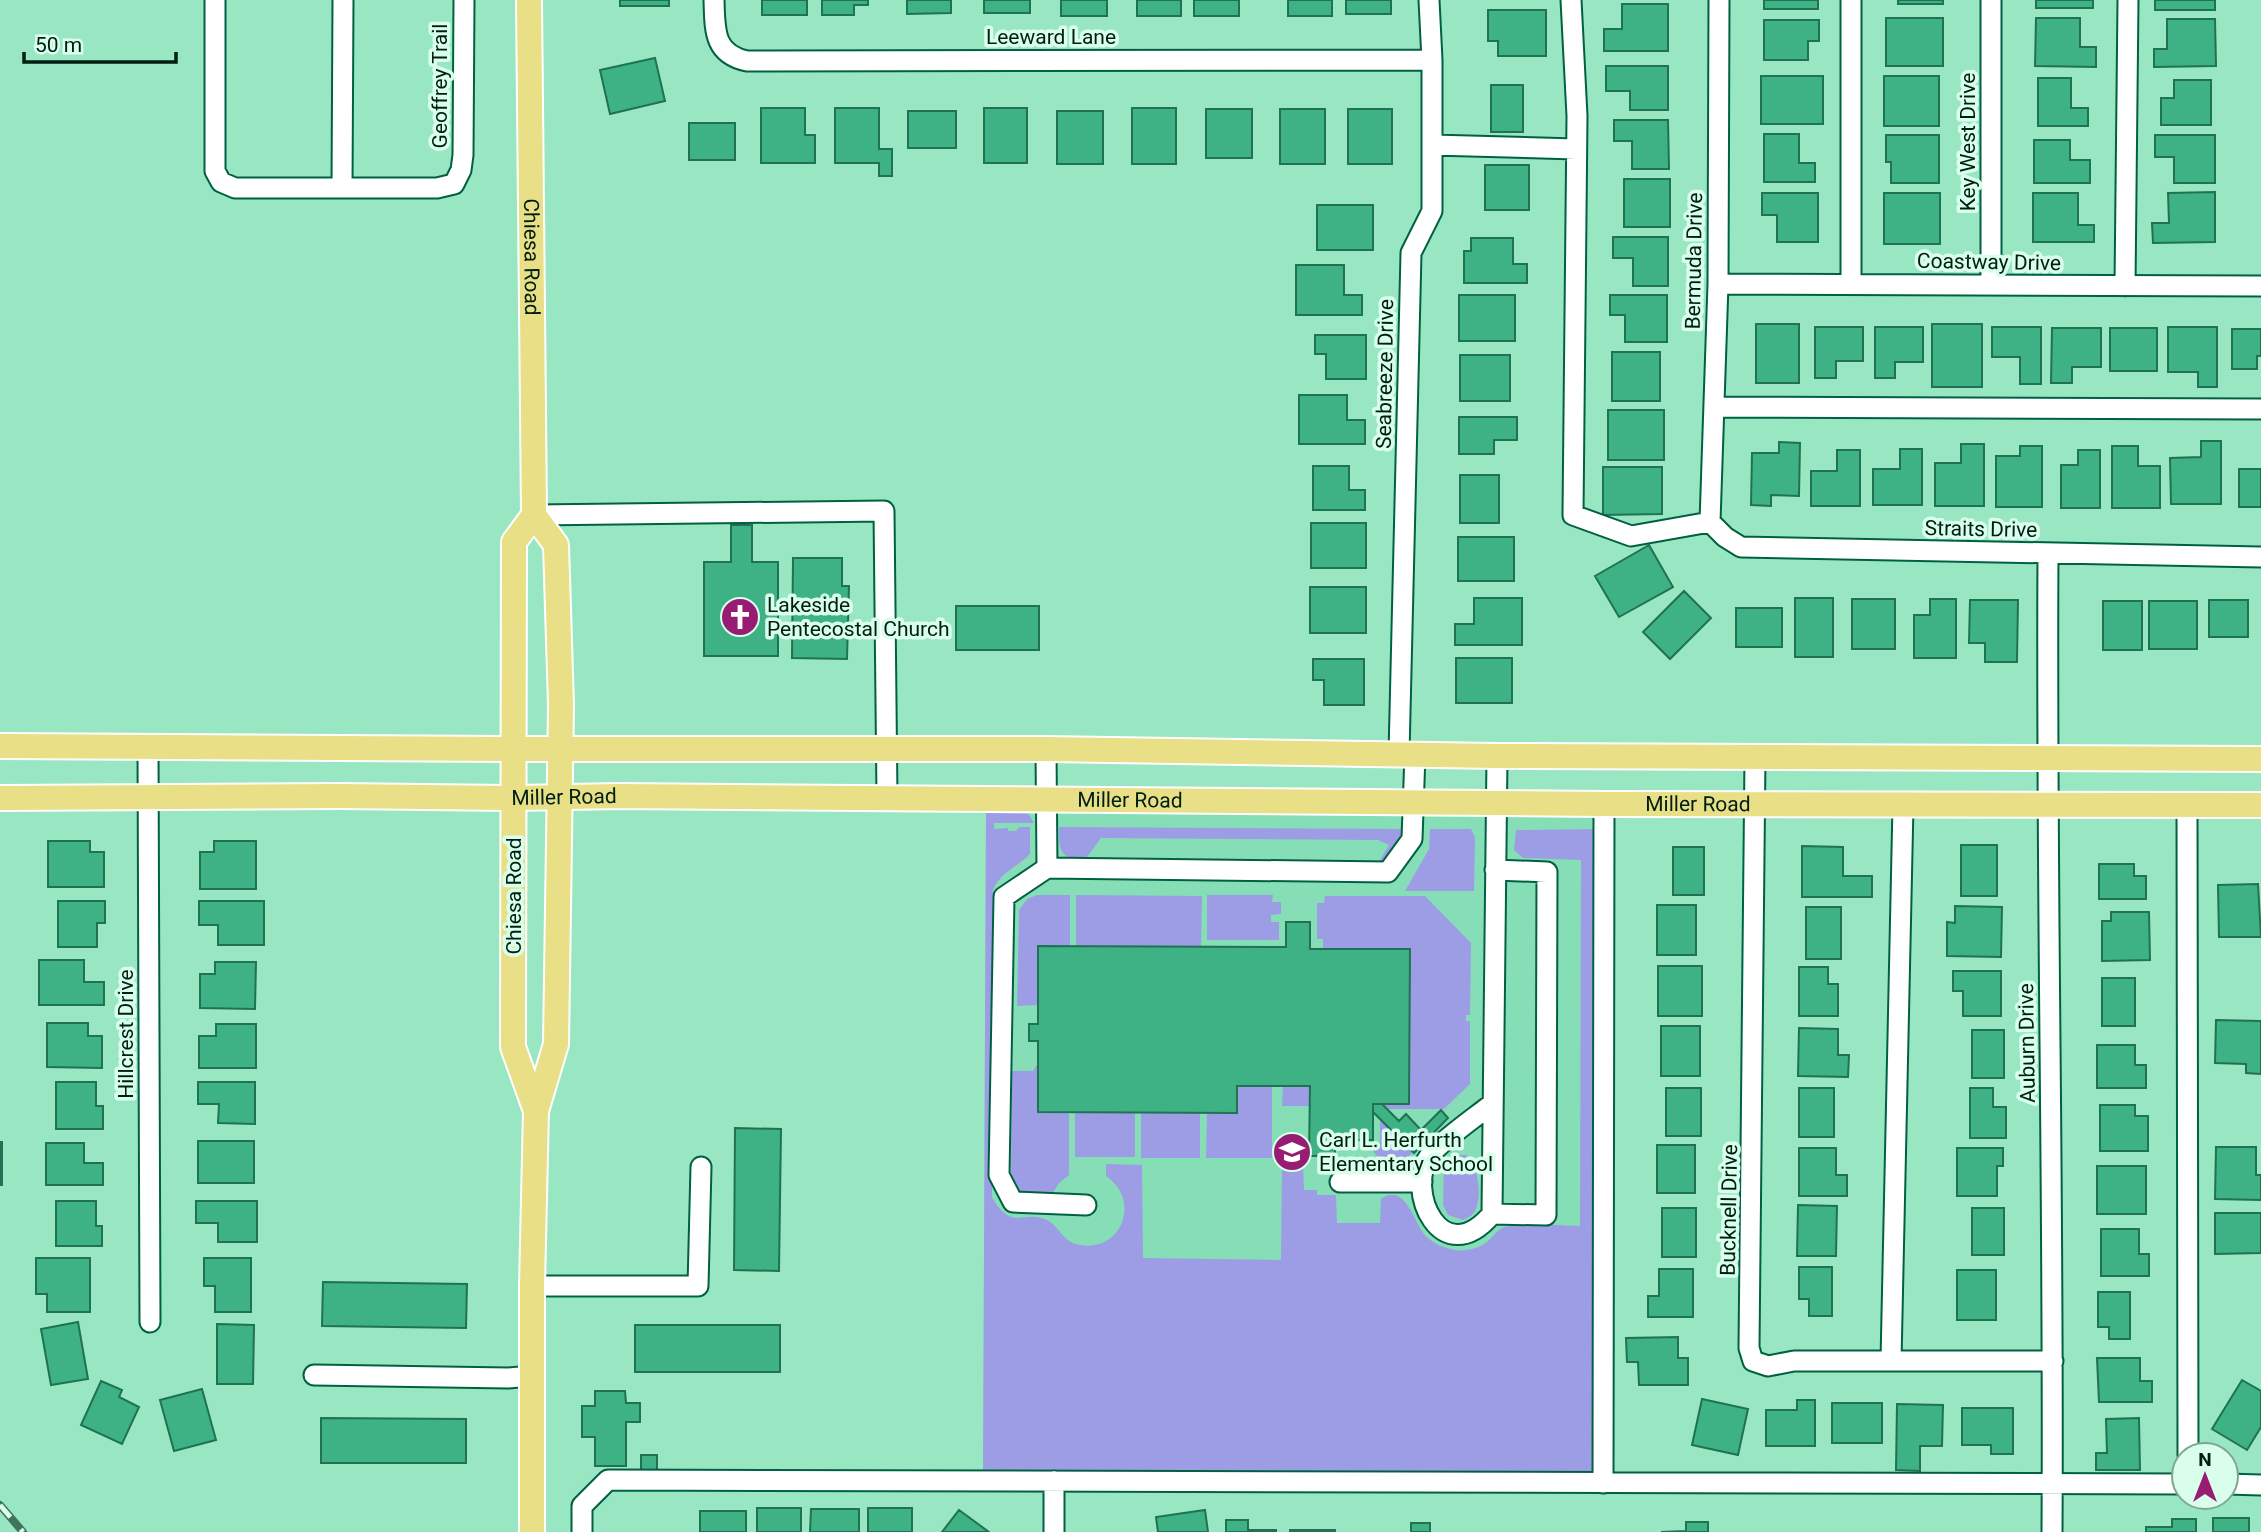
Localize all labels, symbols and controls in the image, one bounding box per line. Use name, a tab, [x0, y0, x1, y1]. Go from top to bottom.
scale bar	[24, 21, 177, 65]
street label: Geoffrey Trail	[428, 24, 452, 148]
street label: Leeward Lane	[986, 25, 1116, 49]
text: 50 m	[35, 33, 82, 57]
street label: Key West Drive	[1956, 73, 1980, 211]
street label: Bermuda Drive	[1681, 192, 1707, 330]
street label: Chiesa Road	[519, 198, 544, 316]
street label: Coastway Drive	[1917, 249, 2061, 275]
street label: Seabreeze Drive	[1372, 299, 1398, 449]
street label: Straits Drive	[1924, 516, 2038, 542]
place label: Lakeside Pentecostal Church	[767, 593, 950, 641]
church icon: Lakeside Pentecostal Church	[719, 596, 761, 638]
street label: Miller Road	[511, 784, 617, 810]
street label: Miller Road	[1077, 788, 1183, 813]
street label: Miller Road	[1645, 792, 1751, 816]
street label: Chiesa Road	[502, 837, 526, 955]
street label: Hillcrest Drive	[114, 969, 138, 1099]
street label: Auburn Drive	[2014, 983, 2040, 1103]
place label: Carl L. Herfurth Elementary School	[1319, 1128, 1493, 1176]
school or university icon: Carl L. Herfurth Elementary School	[1271, 1131, 1313, 1173]
street label: Bucknell Drive	[1716, 1144, 1742, 1276]
north arrow	[2170, 1441, 2240, 1511]
text: N	[2198, 1448, 2212, 1471]

